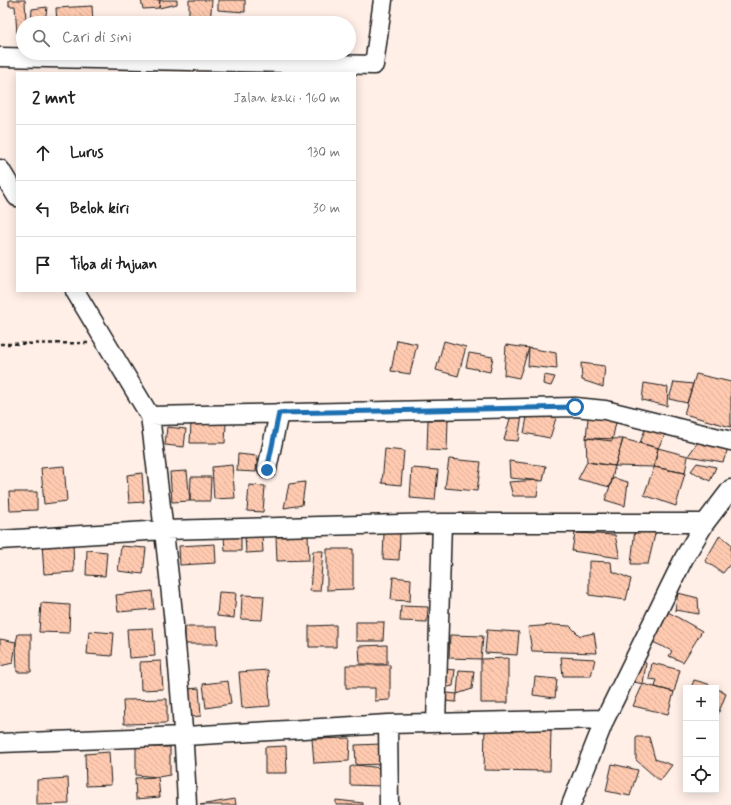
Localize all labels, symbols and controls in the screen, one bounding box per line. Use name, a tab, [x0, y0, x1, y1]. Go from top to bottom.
search box	[16, 16, 356, 60]
icon: search	[30, 27, 52, 49]
text: Cari di sini	[62, 28, 132, 48]
text: 2 mnt	[32, 87, 76, 109]
text: Jalan kaki · 160 m	[233, 90, 340, 107]
icon: ahead	[32, 142, 54, 164]
text: Lurus	[70, 143, 103, 163]
text: 130 m	[307, 144, 340, 161]
icon: left	[32, 198, 54, 220]
text: Belok kiri	[70, 199, 129, 219]
text: 30 m	[313, 200, 340, 217]
icon: arrive	[32, 254, 54, 276]
text: Tiba di tujuan	[70, 255, 157, 275]
route start	[566, 398, 584, 416]
route end	[258, 461, 276, 479]
map controls	[683, 685, 719, 793]
button: +	[683, 685, 719, 721]
button: −	[683, 721, 719, 757]
button: locate	[683, 757, 719, 793]

